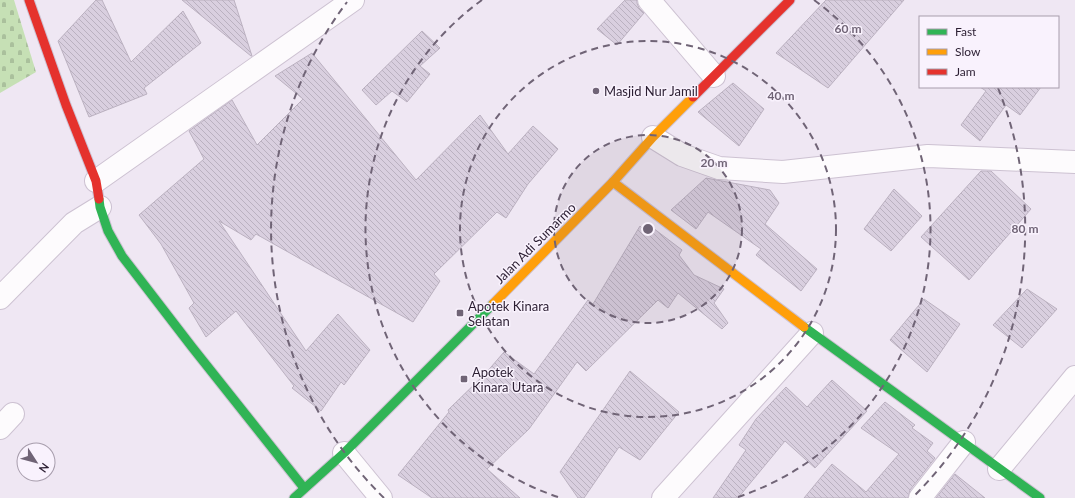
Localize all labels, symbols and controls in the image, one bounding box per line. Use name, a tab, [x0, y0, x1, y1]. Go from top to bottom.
legend	[919, 16, 1059, 88]
text: 60 m	[835, 21, 861, 36]
text: Fast	[955, 24, 977, 39]
text: Slow	[955, 44, 981, 59]
text: Jam	[955, 64, 976, 79]
place label: Masjid Nur Jamil	[604, 83, 698, 99]
marker: Masjid Nur Jamil	[591, 86, 601, 96]
text: 40 m	[768, 88, 794, 103]
text: 20 m	[701, 155, 727, 170]
street label: Jalan Adi Sumarmo	[491, 199, 579, 287]
text: 80 m	[1012, 221, 1038, 236]
centre of rings	[641, 222, 655, 236]
place label: Apotek Kinara Selatan	[468, 298, 549, 329]
marker: Apotek Kinara Selatan	[455, 308, 465, 318]
place label: Apotek Kinara Utara	[472, 364, 544, 395]
marker: Apotek Kinara Utara	[459, 374, 469, 384]
north arrow	[16, 442, 56, 482]
text: N	[37, 461, 52, 475]

